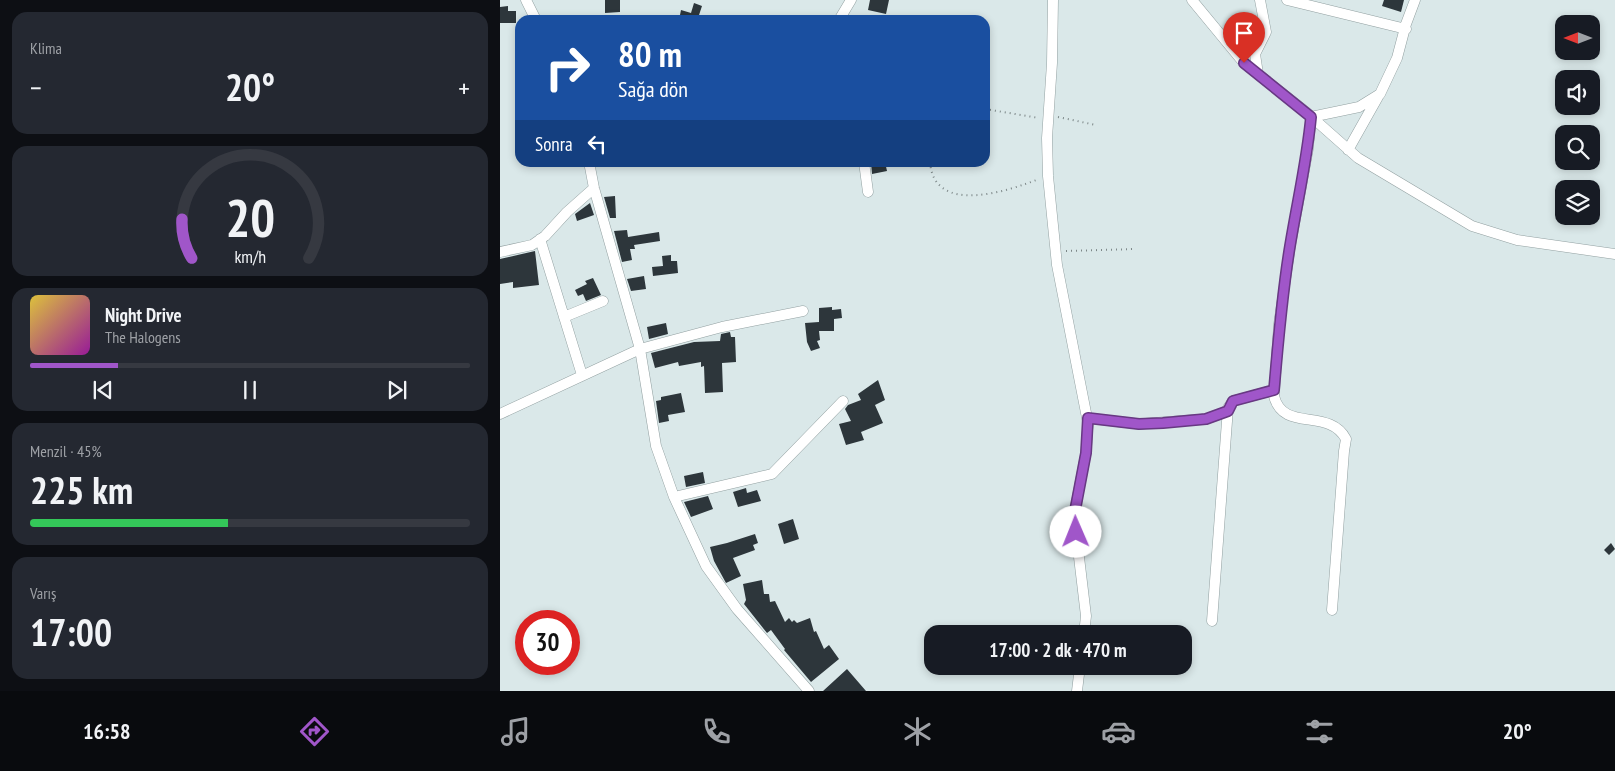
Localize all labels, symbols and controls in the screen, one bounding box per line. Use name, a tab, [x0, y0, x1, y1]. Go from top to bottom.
pin	[1223, 12, 1265, 63]
north arrow	[1555, 15, 1600, 60]
map controls	[1555, 15, 1600, 225]
icon: arrive	[1230, 19, 1258, 47]
text: 80 m	[618, 31, 682, 77]
icon: right	[535, 35, 600, 100]
text: Klima	[30, 38, 62, 58]
text: 20°	[225, 62, 275, 111]
text: −	[30, 69, 42, 106]
text: +	[458, 69, 470, 106]
button: sound	[1555, 70, 1600, 115]
text: Sağa dön	[618, 75, 688, 103]
button: search	[1555, 125, 1600, 170]
icon: left	[583, 130, 611, 158]
text: Sonra	[535, 132, 573, 156]
button: layers	[1555, 180, 1600, 225]
text: 20	[225, 184, 275, 251]
text: km/h	[234, 245, 266, 268]
text: Night Drive	[105, 303, 182, 327]
text: The Halogens	[105, 327, 181, 347]
icon: previous	[89, 376, 117, 404]
icon: pause	[236, 376, 264, 404]
icon: next	[383, 376, 411, 404]
text: Menzil · 45%	[30, 441, 102, 461]
text: 225 km	[30, 465, 133, 514]
position arrow	[1049, 505, 1101, 557]
text: Varış	[30, 583, 56, 603]
text: 17:00	[30, 607, 112, 656]
speed limit sign: 30	[515, 610, 580, 675]
text: 17:00 · 2 dk · 470 m	[989, 638, 1127, 662]
icon: directions	[297, 714, 332, 749]
icon: music	[498, 714, 533, 749]
icon: phone	[699, 714, 734, 749]
icon: climate	[900, 714, 935, 749]
icon: car	[1101, 714, 1136, 749]
icon: filters	[1302, 714, 1337, 749]
text: 16:58	[83, 717, 131, 745]
text: 20°	[1503, 717, 1532, 745]

